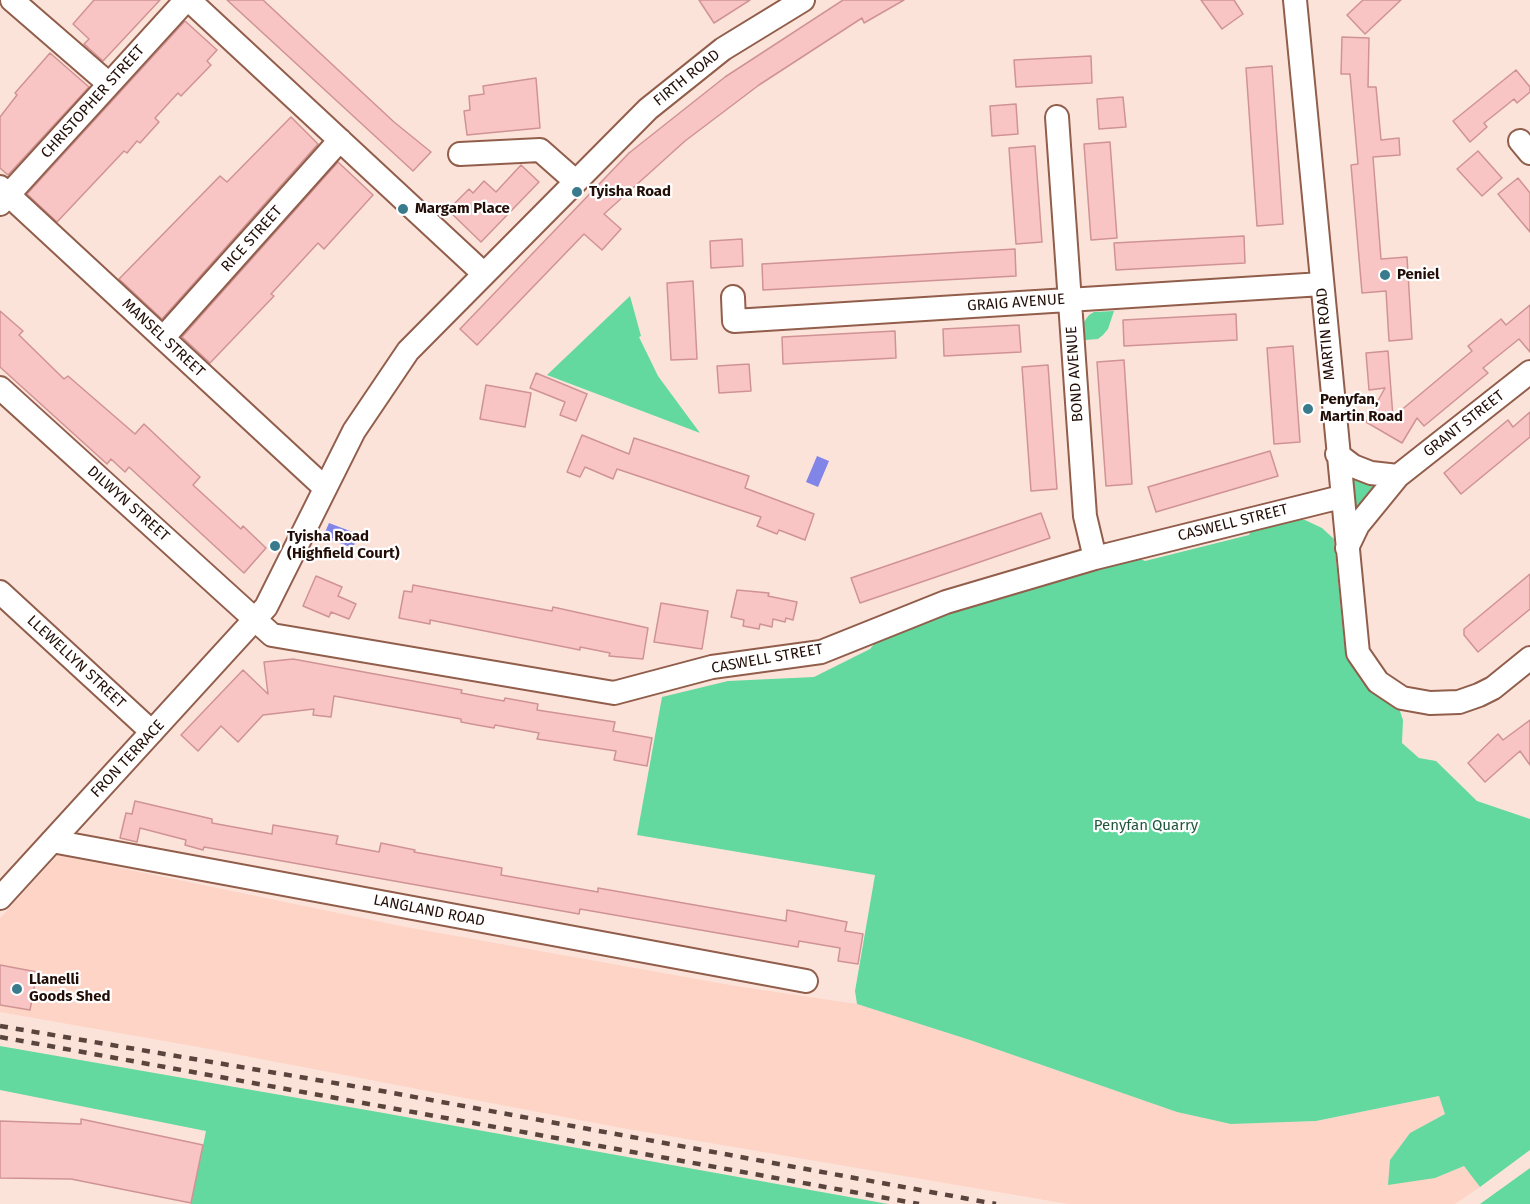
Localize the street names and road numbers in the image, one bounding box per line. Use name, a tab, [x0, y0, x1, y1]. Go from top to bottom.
street label: CHRISTOPHER STREET	[37, 42, 149, 162]
street label: FIRTH ROAD	[650, 46, 724, 110]
street label: RICE STREET	[218, 202, 286, 276]
street label: MARTIN ROAD	[1313, 287, 1339, 381]
street label: GRAIG AVENUE	[967, 291, 1065, 315]
street label: MANSEL STREET	[118, 295, 208, 381]
street label: BOND AVENUE	[1063, 325, 1087, 423]
street label: GRANT STREET	[1420, 387, 1508, 461]
street label: DILWYN STREET	[83, 462, 173, 546]
street label: CASWELL STREET	[1176, 501, 1290, 545]
street label: LLEWELLYN STREET	[23, 612, 129, 712]
street label: CASWELL STREET	[710, 640, 824, 678]
street label: FRON TERRACE	[87, 716, 169, 802]
street label: LANGLAND ROAD	[372, 891, 486, 931]

